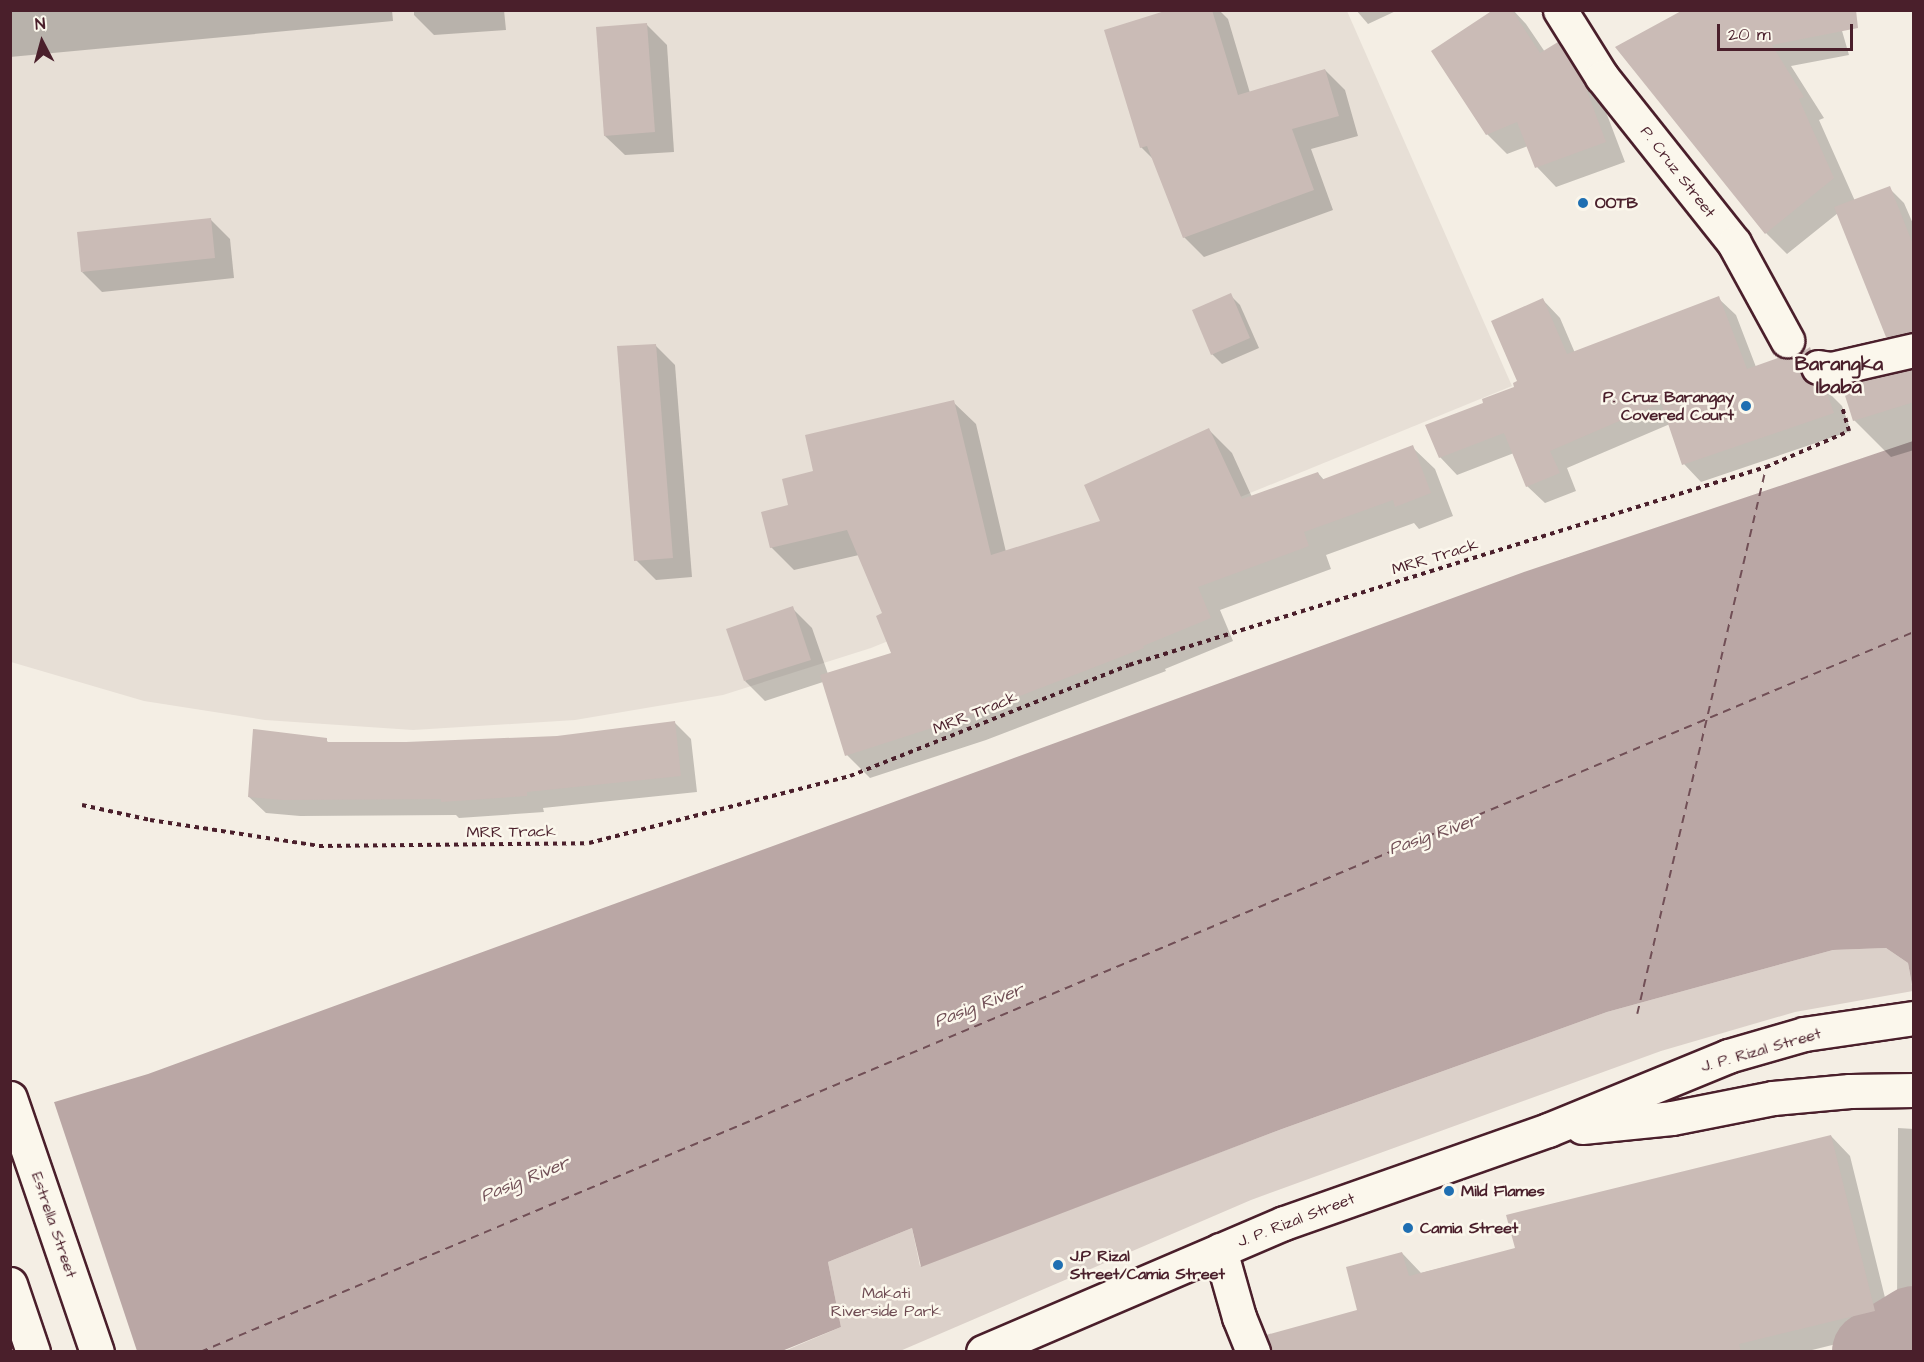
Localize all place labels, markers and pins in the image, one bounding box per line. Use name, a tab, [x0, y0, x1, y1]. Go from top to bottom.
place label: OOTB	[1595, 193, 1638, 213]
marker: OOTB	[1576, 196, 1590, 210]
place label: P. Cruz Barangay Covered Court	[1603, 387, 1734, 425]
marker: P. Cruz Barangay Covered Court	[1739, 399, 1753, 413]
place label: Mild Flames	[1461, 1181, 1545, 1201]
marker: Mild Flames	[1442, 1184, 1456, 1198]
place label: Camia Street	[1420, 1218, 1518, 1238]
marker: Camia Street	[1401, 1221, 1415, 1235]
place label: J.P Rizal Street/Camia Street	[1070, 1246, 1225, 1284]
marker: J.P Rizal Street/Camia Street	[1051, 1258, 1065, 1272]

